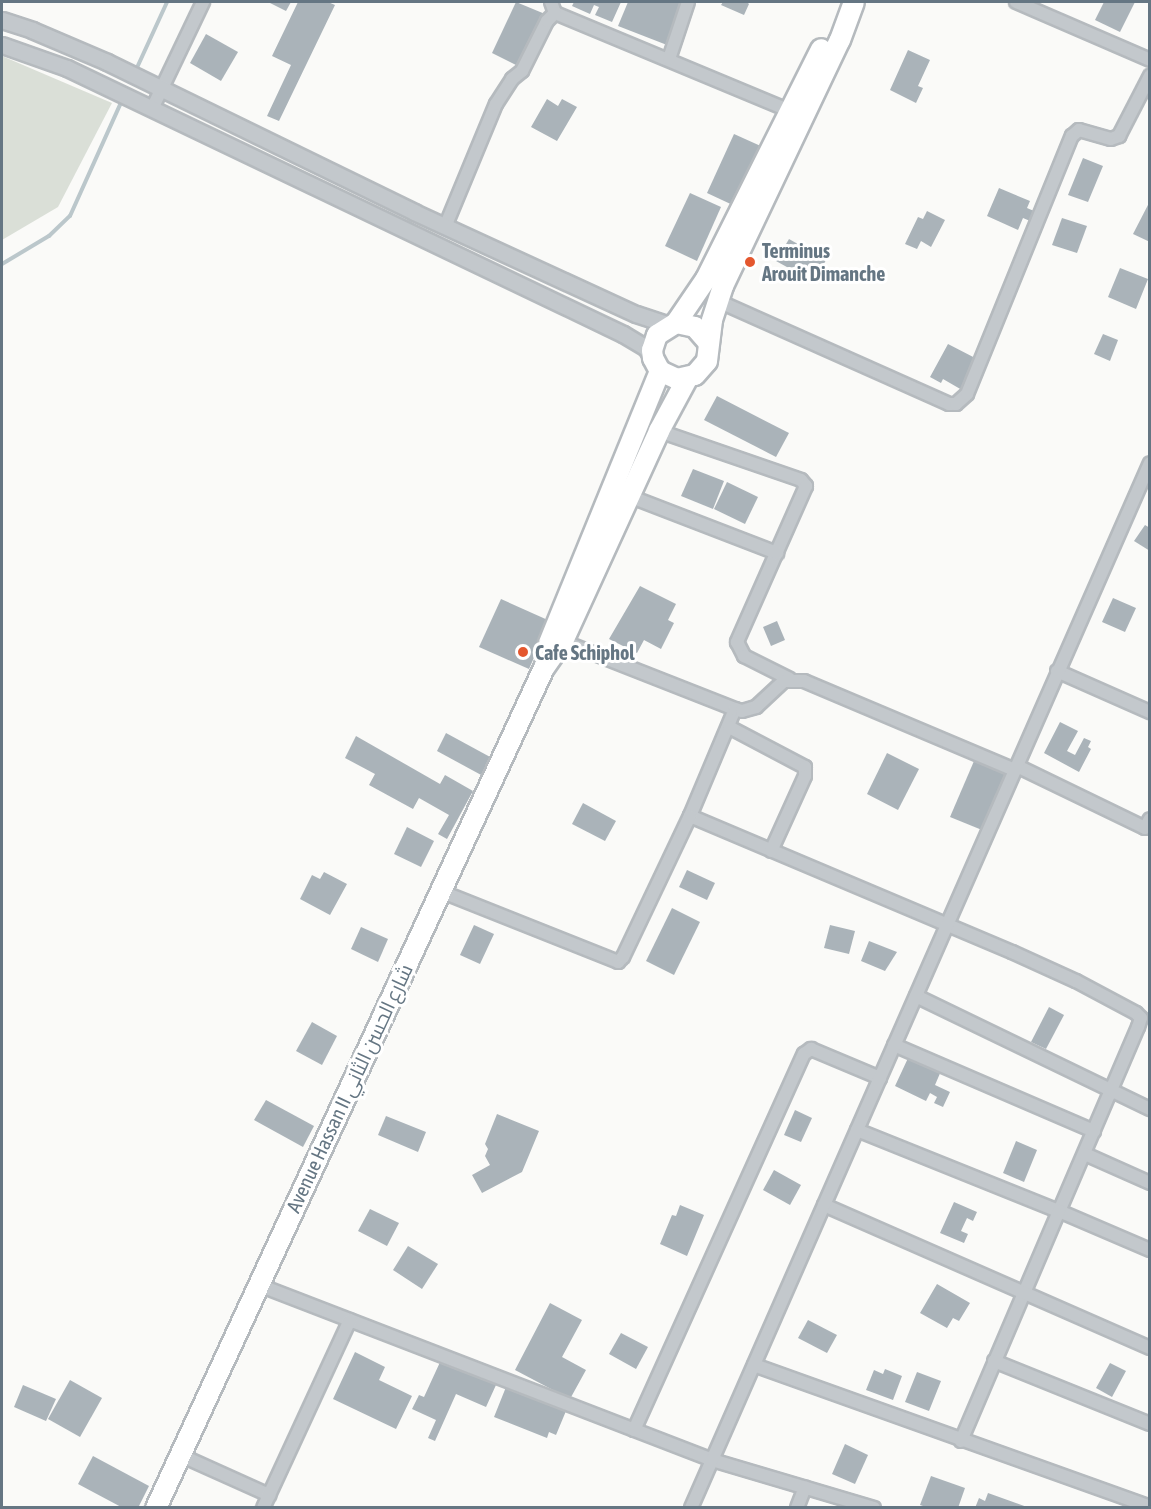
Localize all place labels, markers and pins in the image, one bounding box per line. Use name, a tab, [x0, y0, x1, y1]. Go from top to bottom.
place label: Terminus Arouit Dimanche	[762, 238, 885, 285]
marker: Terminus Arouit Dimanche	[743, 255, 757, 269]
place label: Cafe Schiphol	[535, 640, 635, 664]
marker: Cafe Schiphol	[516, 645, 530, 659]

